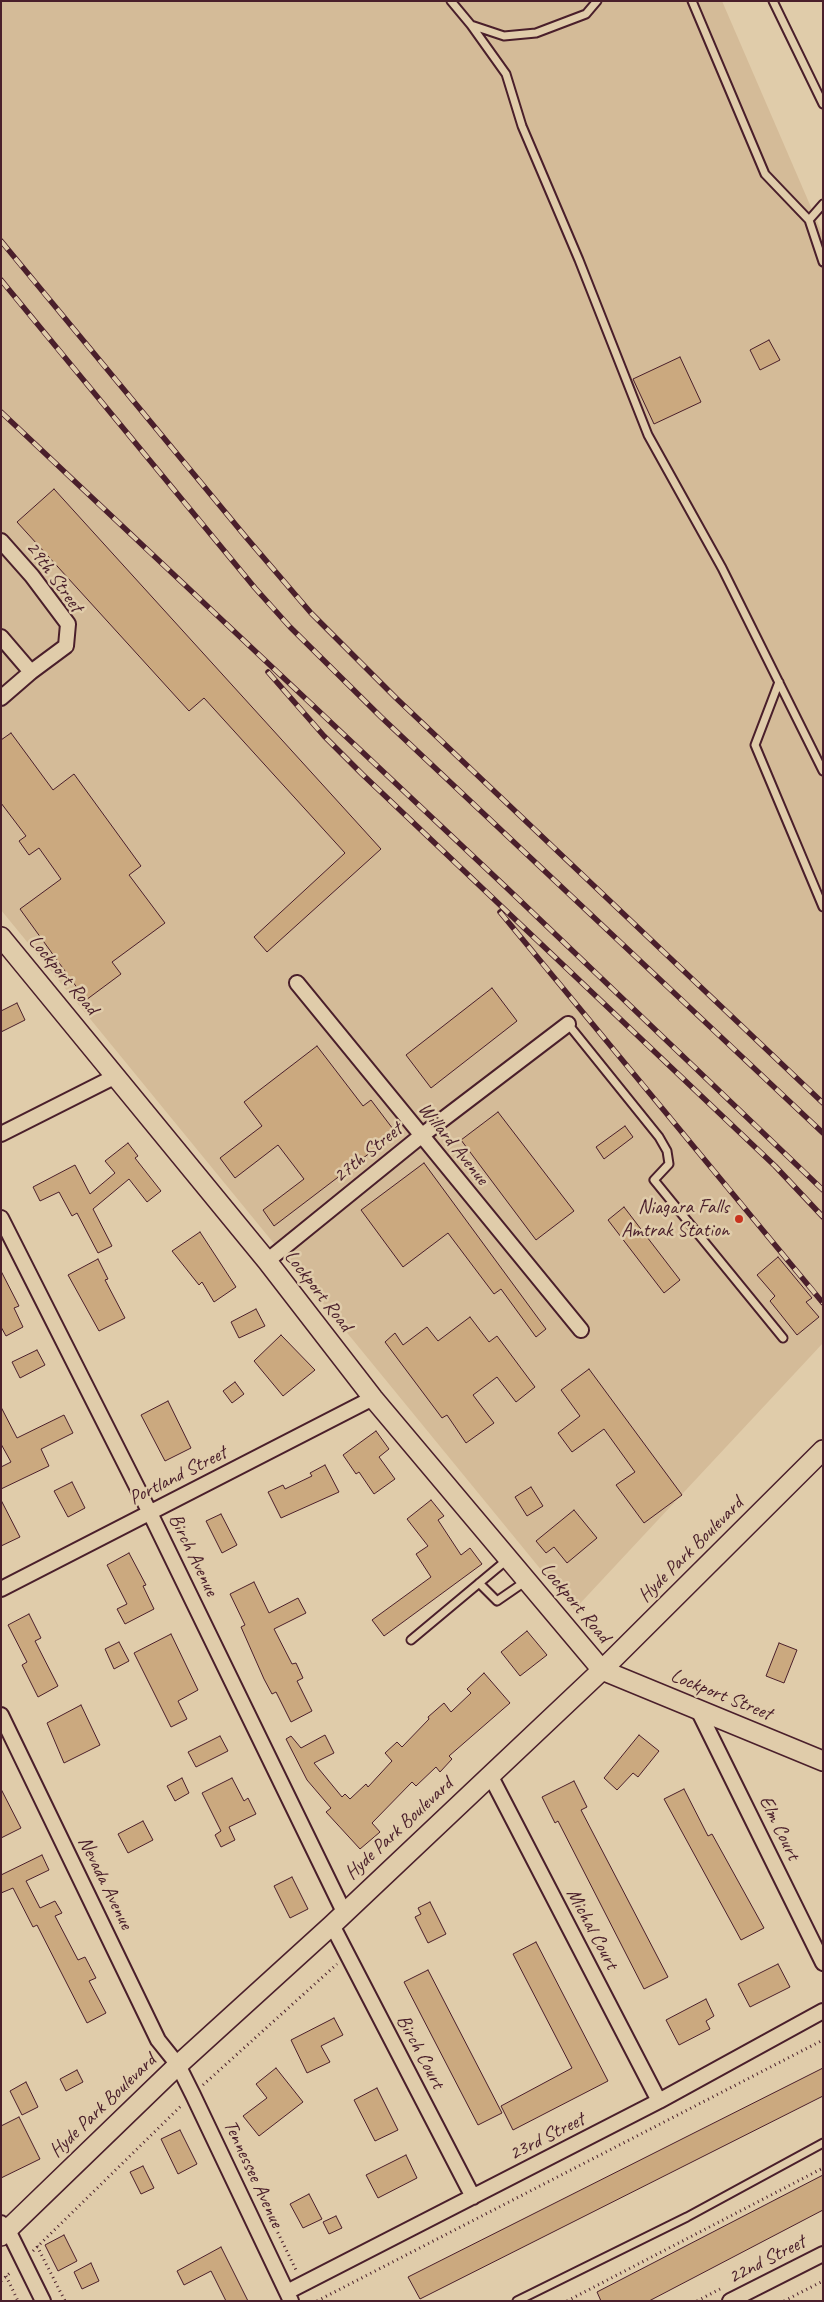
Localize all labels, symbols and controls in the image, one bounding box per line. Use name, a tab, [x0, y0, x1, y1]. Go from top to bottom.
street label: 29th Street	[20, 537, 88, 617]
street label: Lockport Road	[23, 930, 103, 1020]
street label: Willard Avenue	[412, 1098, 494, 1190]
street label: 27th Street	[329, 1118, 407, 1188]
place label: Niagara Falls Amtrak Station	[621, 1196, 729, 1243]
marker: Niagara Falls Amtrak Station	[733, 1213, 745, 1225]
street label: Lockport Road	[279, 1245, 357, 1337]
street label: Portland Street	[125, 1441, 231, 1511]
street label: Hyde Park Boulevard	[633, 1492, 749, 1608]
street label: Birch Avenue	[163, 1510, 223, 1600]
street label: Lockport Road	[535, 1558, 615, 1648]
street label: Lockport Street	[667, 1664, 775, 1726]
street label: Hyde Park Boulevard	[340, 1773, 458, 1885]
street label: Elm Court	[753, 1792, 805, 1864]
street label: Nevada Avenue	[72, 1833, 138, 1933]
street label: Michal Court	[561, 1884, 623, 1974]
street label: Birch Court	[391, 2011, 449, 2093]
street label: Hyde Park Boulevard	[45, 2049, 161, 2163]
street label: 23rd Street	[505, 2108, 589, 2166]
street label: Tennessee Avenue	[218, 2116, 288, 2232]
street label: 22nd Street	[724, 2230, 810, 2290]

